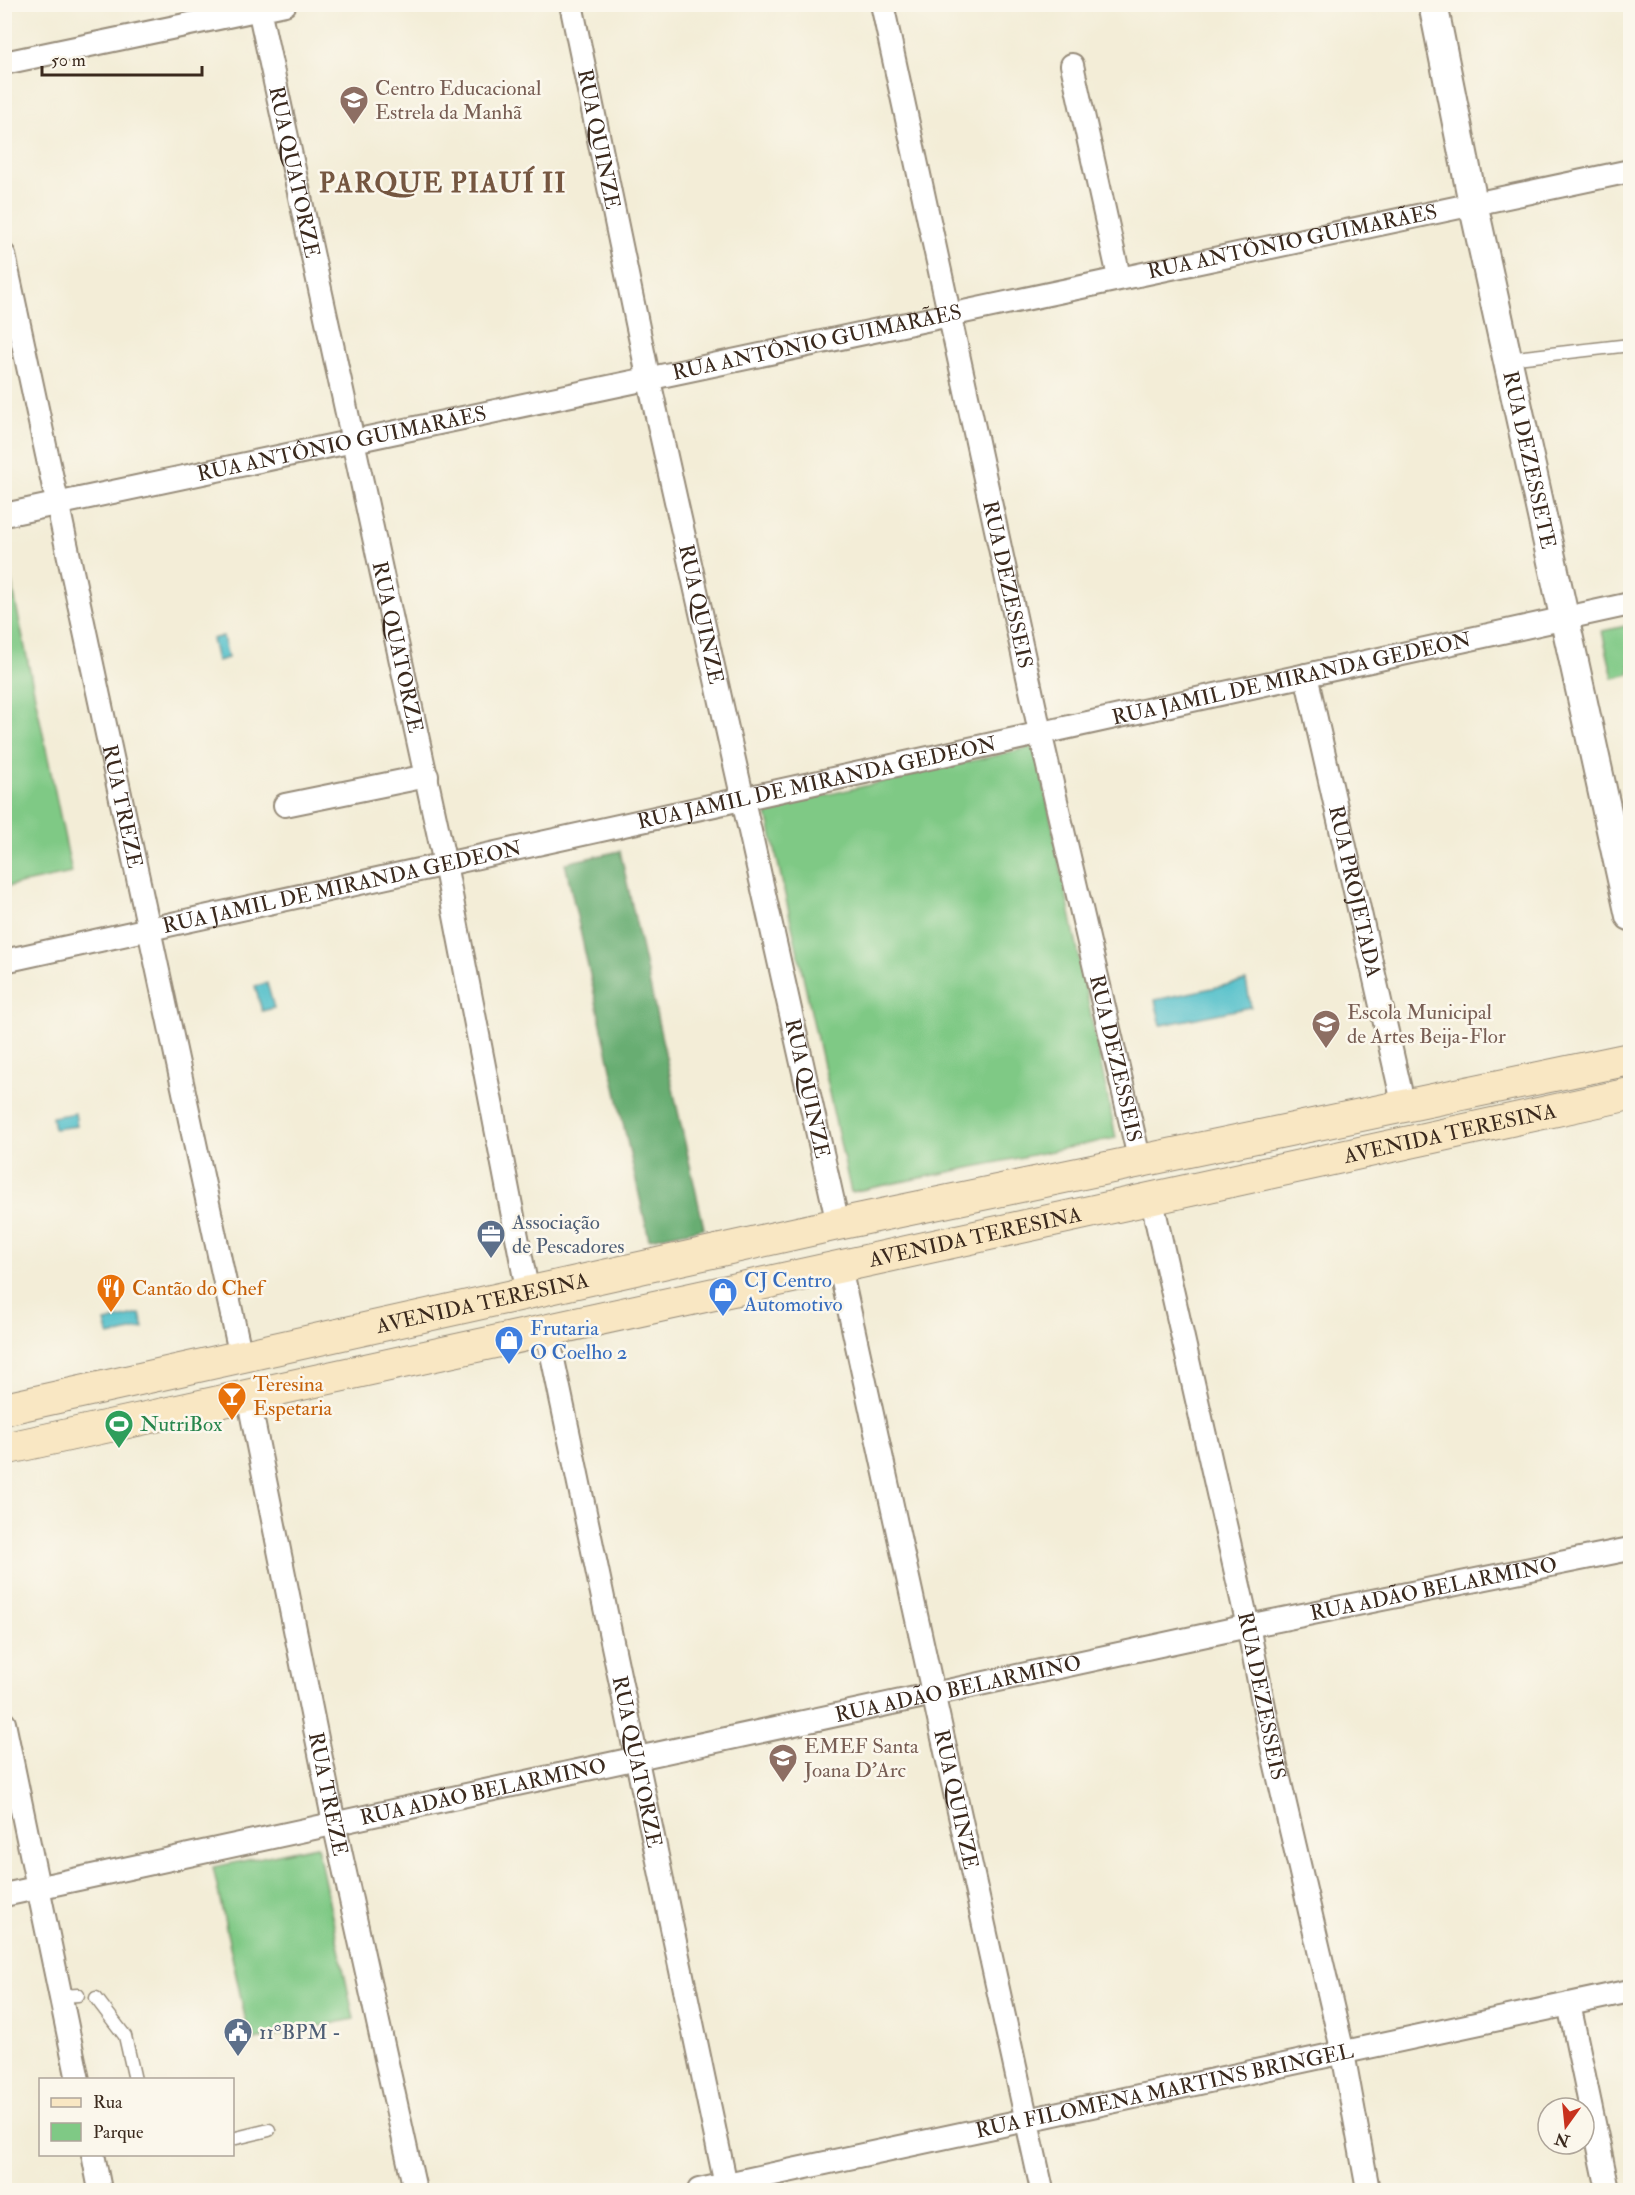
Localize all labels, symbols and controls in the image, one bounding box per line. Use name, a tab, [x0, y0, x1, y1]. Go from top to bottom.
scale bar	[42, 39, 202, 77]
text: 50 m	[51, 49, 86, 72]
street label: RUA QUINZE	[571, 67, 627, 212]
place label: Centro Educacional Estrela da Manhã	[375, 75, 542, 126]
street label: RUA QUATORZE	[263, 84, 326, 260]
school or university icon: Centro Educacional Estrela da Manhã	[338, 84, 370, 126]
district label: PARQUE PIAUÍ II	[319, 165, 567, 200]
street label: RUA ANTÔNIO GUIMARÃES	[1145, 198, 1439, 285]
street label: RUA ANTÔNIO GUIMARÃES	[670, 298, 964, 386]
street label: RUA DEZESSETE	[1497, 368, 1562, 551]
street label: RUA ANTÔNIO GUIMARÃES	[194, 400, 489, 487]
street label: RUA DEZESSEIS	[977, 498, 1039, 671]
street label: RUA QUINZE	[673, 542, 730, 687]
street label: RUA QUATORZE	[366, 559, 430, 735]
street label: RUA JAMIL DE MIRANDA GEDEON	[1109, 626, 1474, 731]
street label: RUA JAMIL DE MIRANDA GEDEON	[635, 730, 999, 835]
street label: RUA TREZE	[96, 742, 149, 871]
street label: RUA PROJETADA	[1323, 803, 1388, 980]
street label: RUA JAMIL DE MIRANDA GEDEON	[160, 834, 524, 939]
street label: RUA DEZESSEIS	[1083, 972, 1148, 1145]
place label: Escola Municipal de Artes Beija-Flor	[1347, 999, 1506, 1050]
school or university icon: Escola Municipal de Artes Beija-Flor	[1310, 1008, 1342, 1050]
street label: RUA QUINZE	[779, 1016, 836, 1161]
street label: AVENIDA TERESINA	[1340, 1097, 1559, 1170]
street label: AVENIDA TERESINA	[865, 1201, 1084, 1273]
place label: Associação de Pescadores	[511, 1209, 625, 1260]
office icon: Associação de Pescadores	[475, 1218, 507, 1260]
street label: AVENIDA TERESINA	[373, 1266, 591, 1340]
place label: CJ Centro Automotivo	[743, 1267, 843, 1318]
restaurant icon: Cantão do Chef	[95, 1272, 127, 1314]
place label: Cantão do Chef	[132, 1275, 267, 1302]
shop icon: CJ Centro Automotivo	[707, 1276, 739, 1318]
place label: Frutaria O Coelho 2	[530, 1315, 627, 1366]
shop icon: Frutaria O Coelho 2	[493, 1324, 525, 1366]
place label: Teresina Espetaria	[253, 1371, 333, 1422]
bar icon: Teresina Espetaria	[216, 1380, 248, 1422]
sports icon: NutriBox	[103, 1408, 135, 1450]
place label: NutriBox	[140, 1411, 223, 1438]
street label: RUA ADÃO BELARMINO	[1308, 1551, 1559, 1627]
street label: RUA DEZESSEIS	[1232, 1609, 1292, 1783]
street label: RUA ADÃO BELARMINO	[832, 1649, 1084, 1728]
street label: RUA QUATORZE	[606, 1673, 668, 1850]
street label: RUA QUINZE	[928, 1727, 985, 1872]
street label: RUA TREZE	[302, 1730, 354, 1859]
place label: EMEF Santa Joana D'Arc	[803, 1733, 919, 1784]
school or university icon: EMEF Santa Joana D'Arc	[767, 1742, 799, 1784]
street label: RUA ADÃO BELARMINO	[357, 1752, 609, 1831]
public building icon: 11°BPM -	[222, 2016, 254, 2058]
place label: 11°BPM -	[259, 2019, 341, 2046]
street label: RUA FILOMENA MARTINS BRINGEL	[973, 2037, 1356, 2144]
legend	[39, 2078, 234, 2156]
text: Rua	[93, 2091, 123, 2114]
north arrow	[1536, 2096, 1596, 2156]
text: Parque	[93, 2121, 144, 2144]
text: N	[1552, 2128, 1573, 2151]

